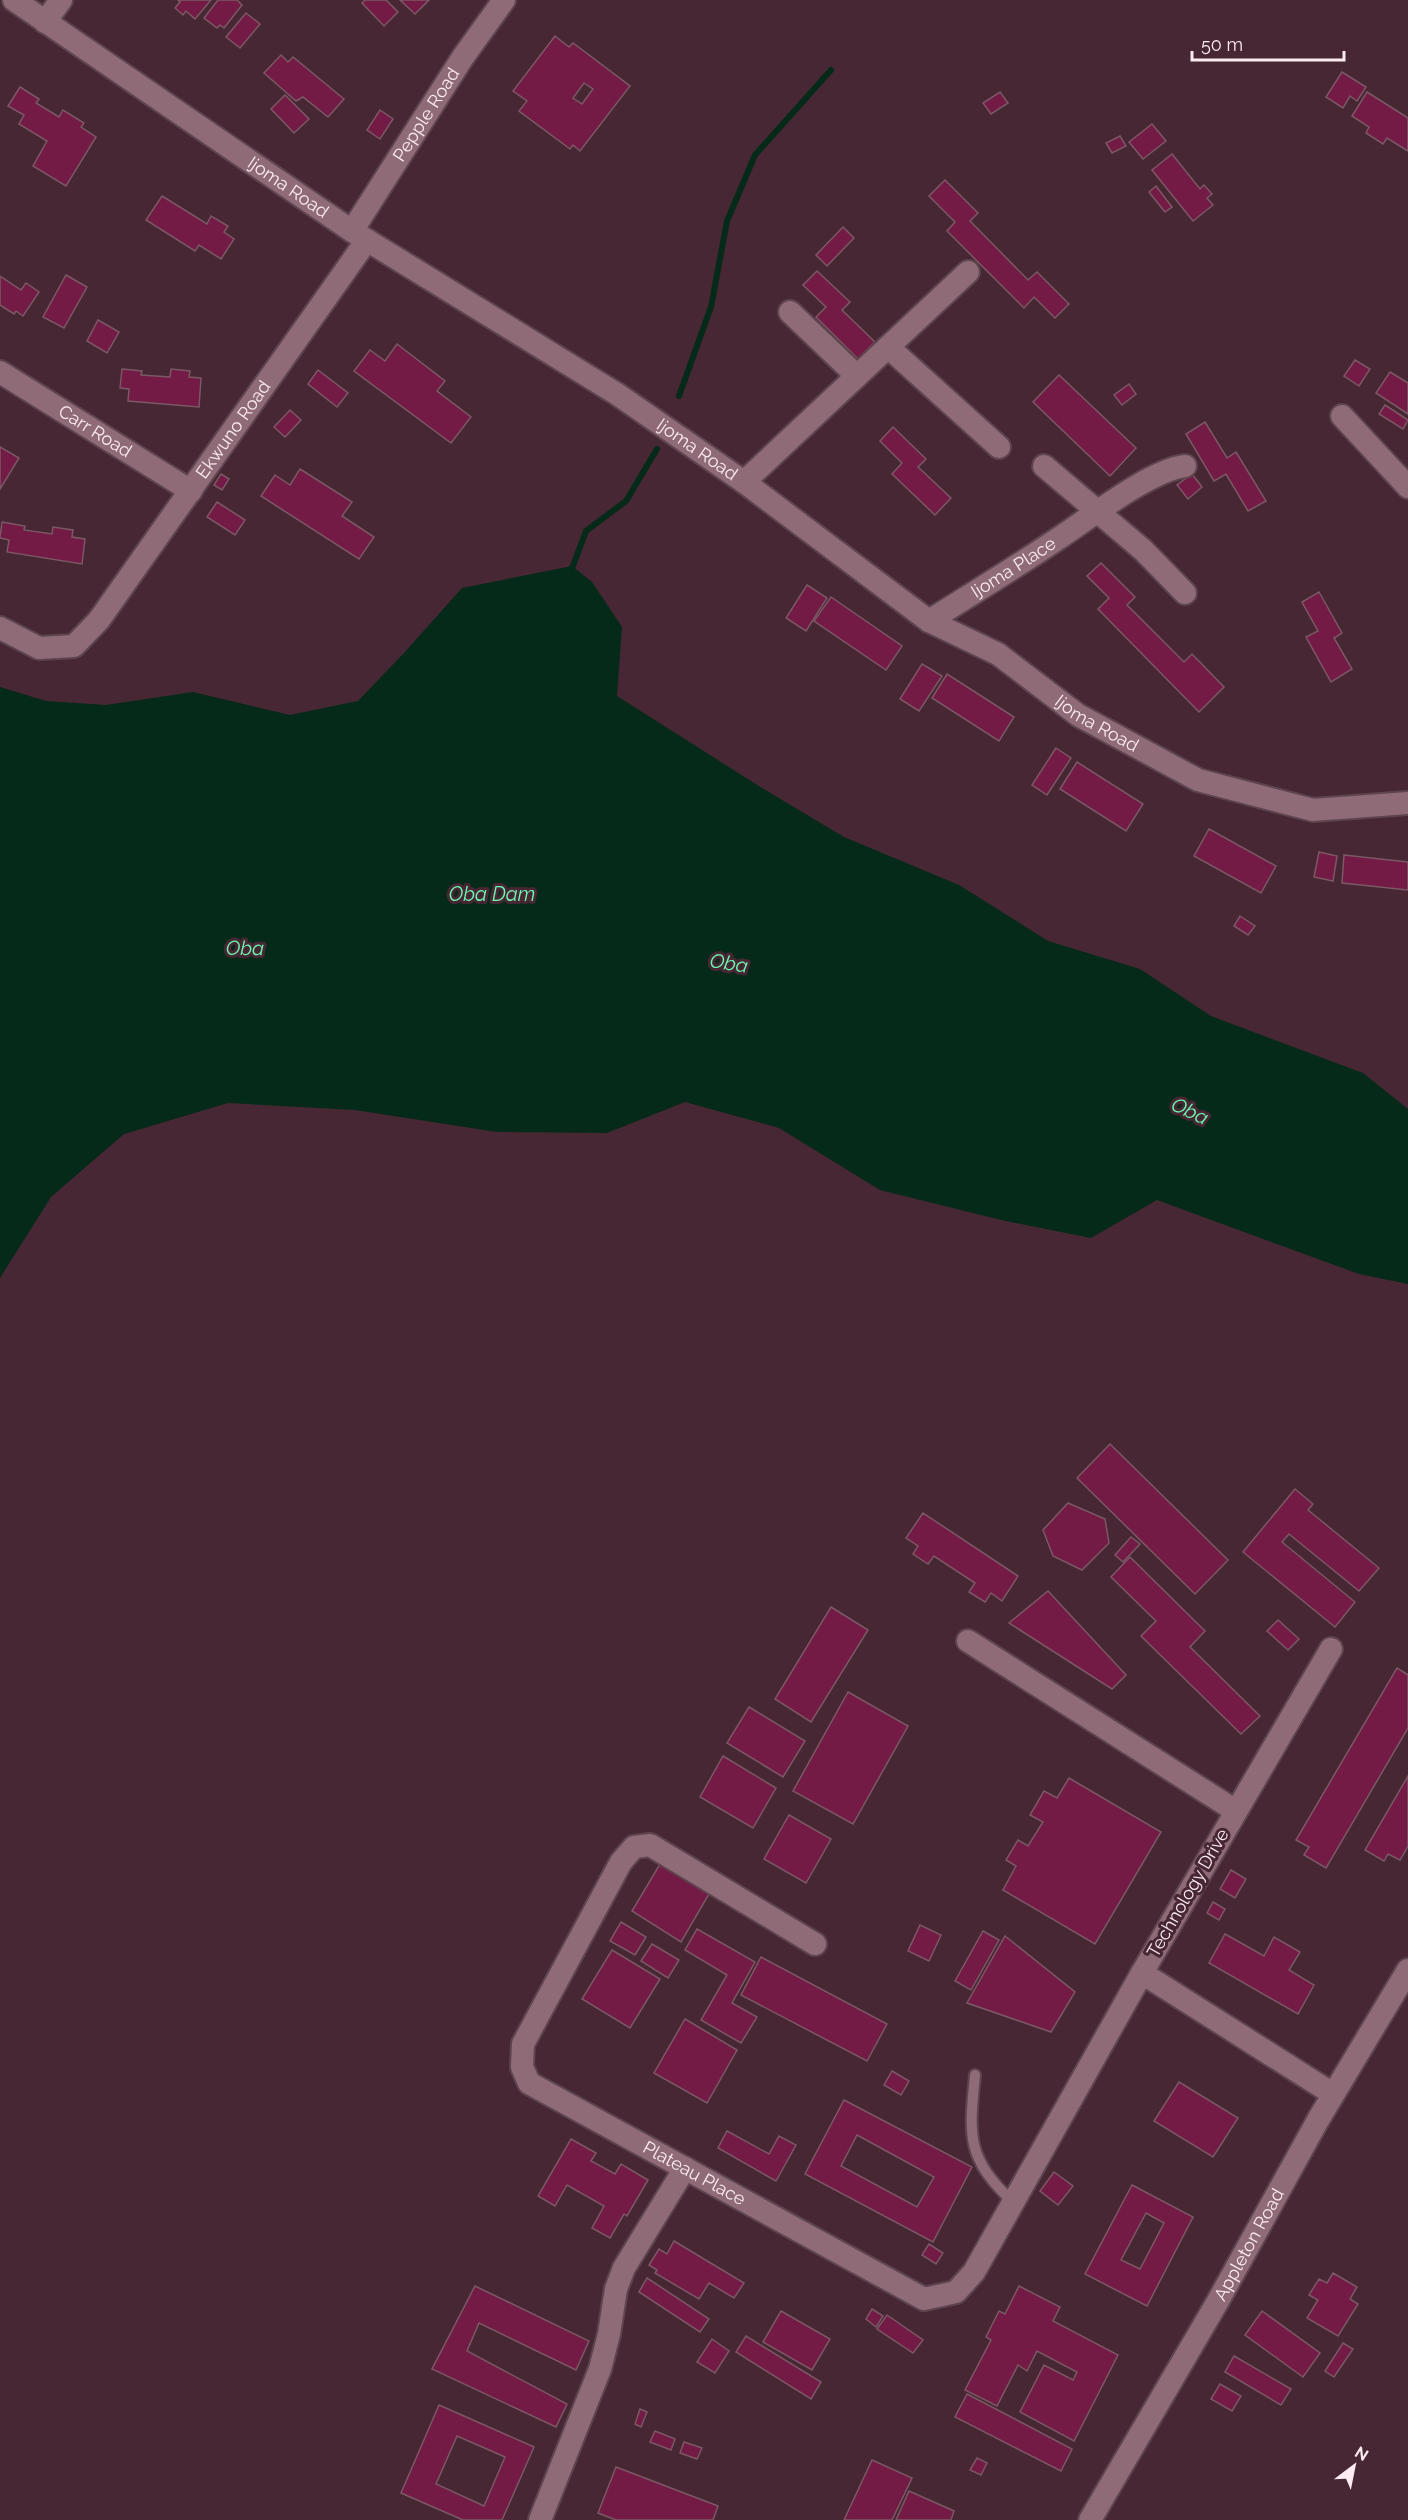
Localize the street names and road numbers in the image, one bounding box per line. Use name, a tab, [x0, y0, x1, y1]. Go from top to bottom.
street label: Pepple Road	[388, 64, 463, 165]
street label: Ijoma Road	[244, 152, 333, 222]
street label: Ekwuno Road	[191, 376, 275, 482]
street label: Carr Road	[55, 400, 136, 461]
street label: Ijoma Road	[653, 414, 742, 484]
street label: Ijoma Place	[967, 532, 1060, 602]
street label: Ijoma Road	[1051, 690, 1142, 756]
street label: Technology Drive	[1142, 1824, 1233, 1961]
street label: Plateau Place	[640, 2136, 750, 2210]
street label: Appleton Road	[1209, 2185, 1288, 2304]

